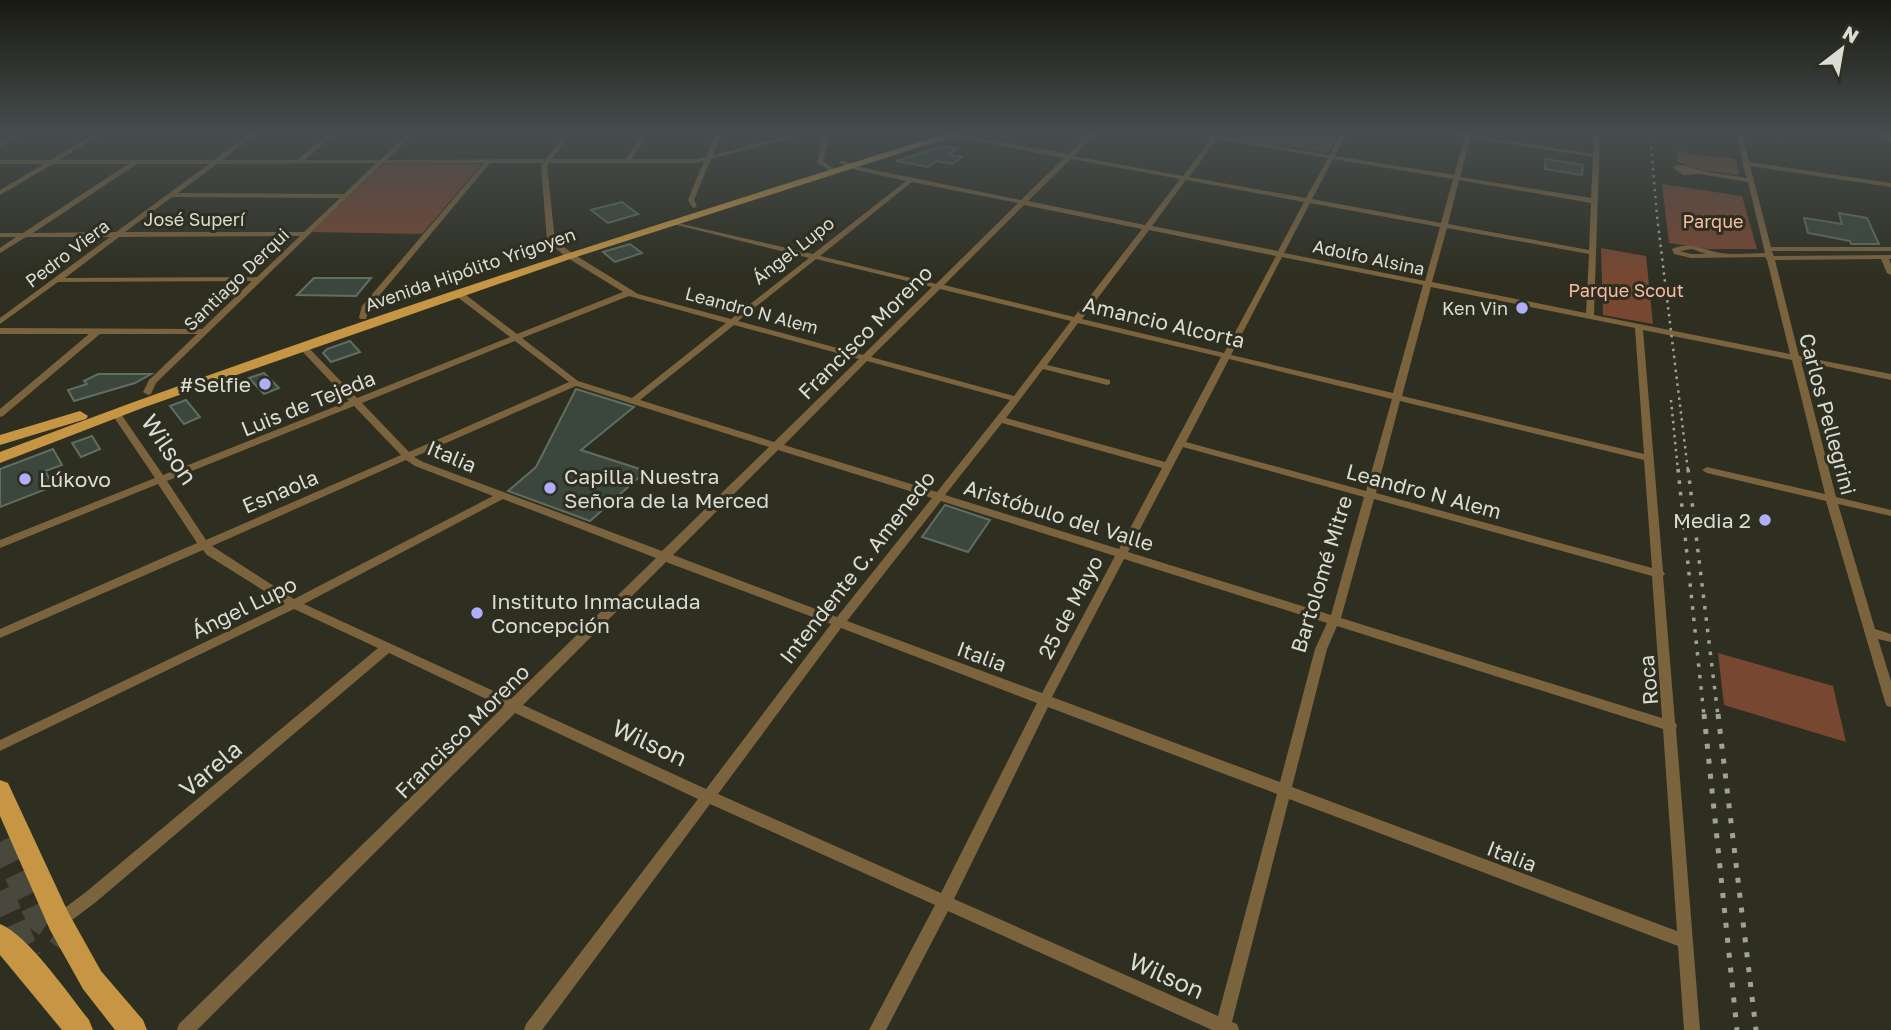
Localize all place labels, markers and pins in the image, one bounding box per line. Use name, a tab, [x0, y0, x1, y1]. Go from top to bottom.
place label: Ken Vin	[1442, 297, 1508, 319]
marker: Ken Vin	[1514, 300, 1530, 316]
place label: #Selfie	[179, 371, 251, 397]
marker: #Selfie	[257, 376, 273, 392]
place label: Capilla Nuestra Señora de la Merced	[564, 463, 769, 513]
place label: Lúkovo	[39, 466, 111, 492]
marker: Lúkovo	[17, 471, 33, 487]
marker: Capilla Nuestra Señora de la Merced	[542, 480, 558, 496]
place label: Media 2	[1673, 507, 1751, 533]
marker: Media 2	[1757, 512, 1773, 528]
place label: Instituto Inmaculada Concepción	[491, 588, 701, 638]
marker: Instituto Inmaculada Concepción	[469, 605, 485, 621]

